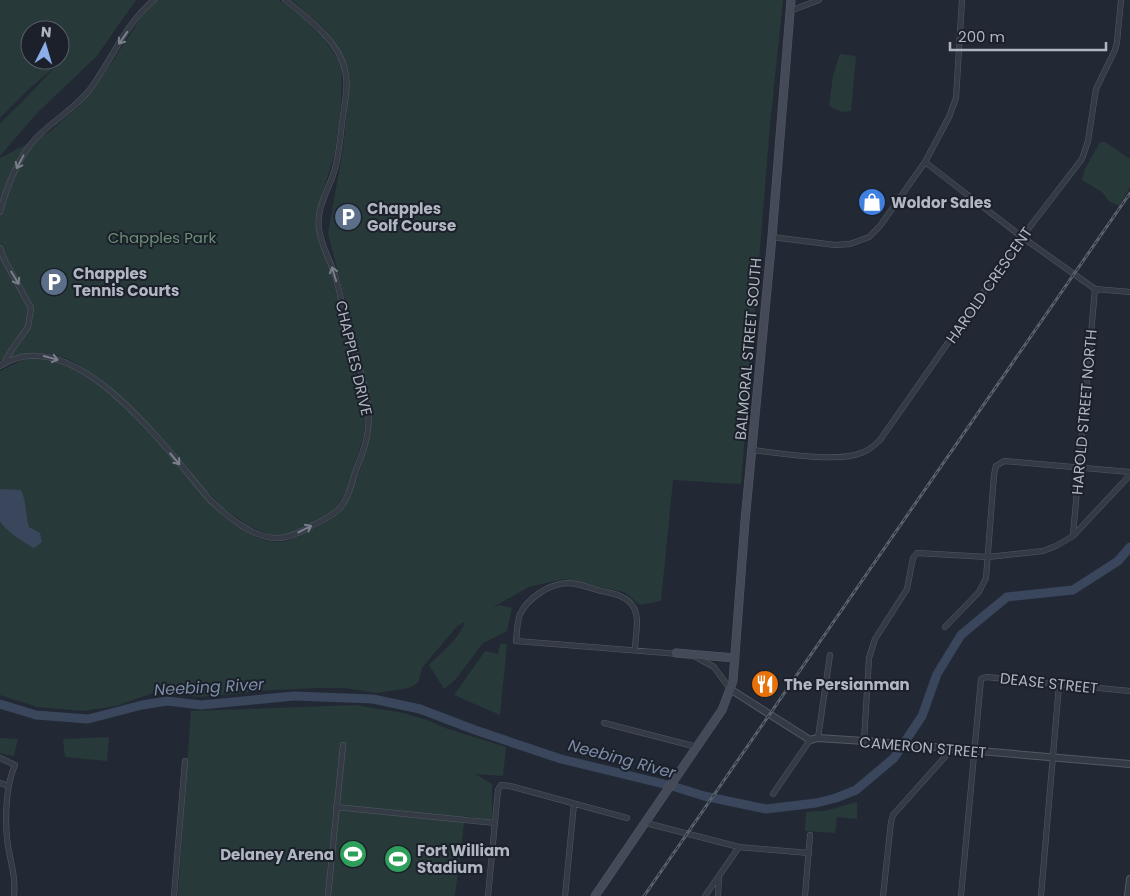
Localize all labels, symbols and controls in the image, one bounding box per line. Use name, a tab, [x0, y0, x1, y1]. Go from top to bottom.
north arrow	[20, 20, 70, 70]
scale bar	[950, 20, 1106, 52]
text: N	[40, 22, 52, 42]
text: 200 m	[958, 26, 1005, 47]
one-way arrow	[118, 31, 128, 45]
one-way arrow	[15, 154, 25, 168]
shop icon: Woldor Sales	[857, 187, 887, 217]
place label: Woldor Sales	[891, 192, 992, 213]
place label: Chapples Golf Course	[367, 198, 456, 236]
parking icon: Chapples Golf Course	[333, 202, 363, 232]
street label: HAROLD CRESCENT	[941, 223, 1037, 347]
park label: Chapples Park	[108, 227, 217, 248]
street label: BALMORAL STREET SOUTH	[730, 257, 766, 441]
place label: Chapples Tennis Courts	[73, 263, 179, 301]
one-way arrow	[329, 266, 338, 282]
parking icon: Chapples Tennis Courts	[39, 267, 69, 297]
one-way arrow	[10, 270, 20, 284]
street label: CHAPPLES DRIVE	[331, 298, 377, 418]
street label: HAROLD STREET NORTH	[1066, 328, 1102, 496]
one-way arrow	[43, 354, 59, 364]
one-way arrow	[169, 452, 180, 465]
one-way arrow	[297, 524, 312, 533]
street label: DEASE STREET	[999, 667, 1099, 699]
restaurant icon: The Persianman	[750, 669, 780, 699]
water label: Neebing River	[153, 673, 266, 701]
place label: The Persianman	[784, 674, 910, 695]
street label: CAMERON STREET	[859, 731, 987, 763]
water label: Neebing River	[566, 734, 679, 785]
sports icon: Delaney Arena	[338, 839, 368, 869]
place label: Fort William Stadium	[417, 840, 510, 878]
place label: Delaney Arena	[220, 844, 334, 865]
sports icon: Fort William Stadium	[383, 844, 413, 874]

